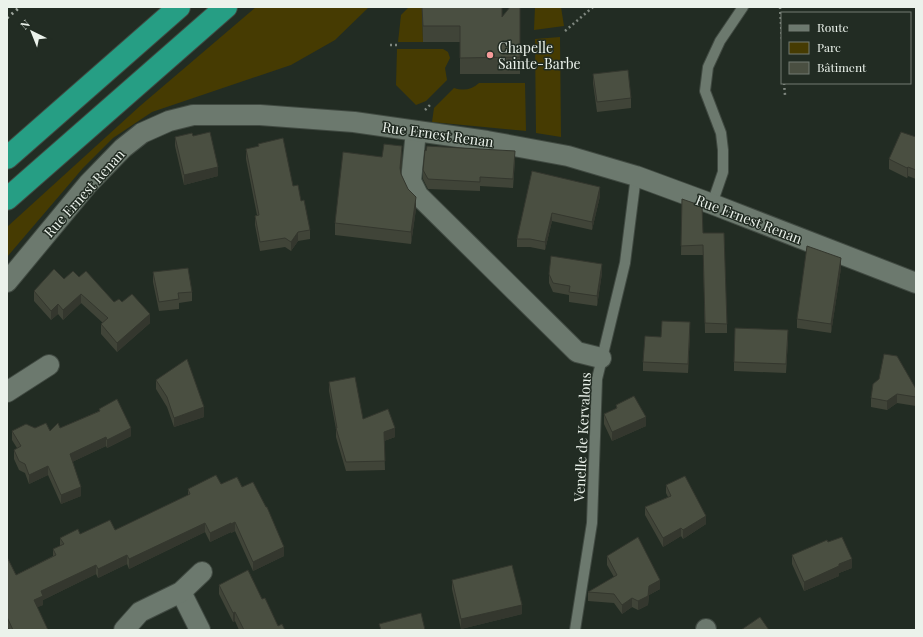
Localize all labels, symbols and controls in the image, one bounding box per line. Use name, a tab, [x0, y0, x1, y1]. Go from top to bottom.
north arrow	[12, 12, 52, 52]
legend	[781, 12, 911, 84]
text: N	[17, 16, 33, 33]
text: Route	[817, 19, 849, 35]
place label: Chapelle Sainte-Barbe	[498, 38, 581, 73]
text: Parc	[817, 39, 841, 55]
marker: Chapelle Sainte-Barbe	[485, 50, 495, 60]
text: Bâtiment	[817, 59, 867, 75]
street label: Rue Ernest Renan	[381, 117, 496, 151]
street label: Rue Ernest Renan	[39, 144, 129, 241]
street label: Rue Ernest Renan	[693, 190, 805, 248]
street label: Venelle de Kervalous	[569, 372, 595, 503]

